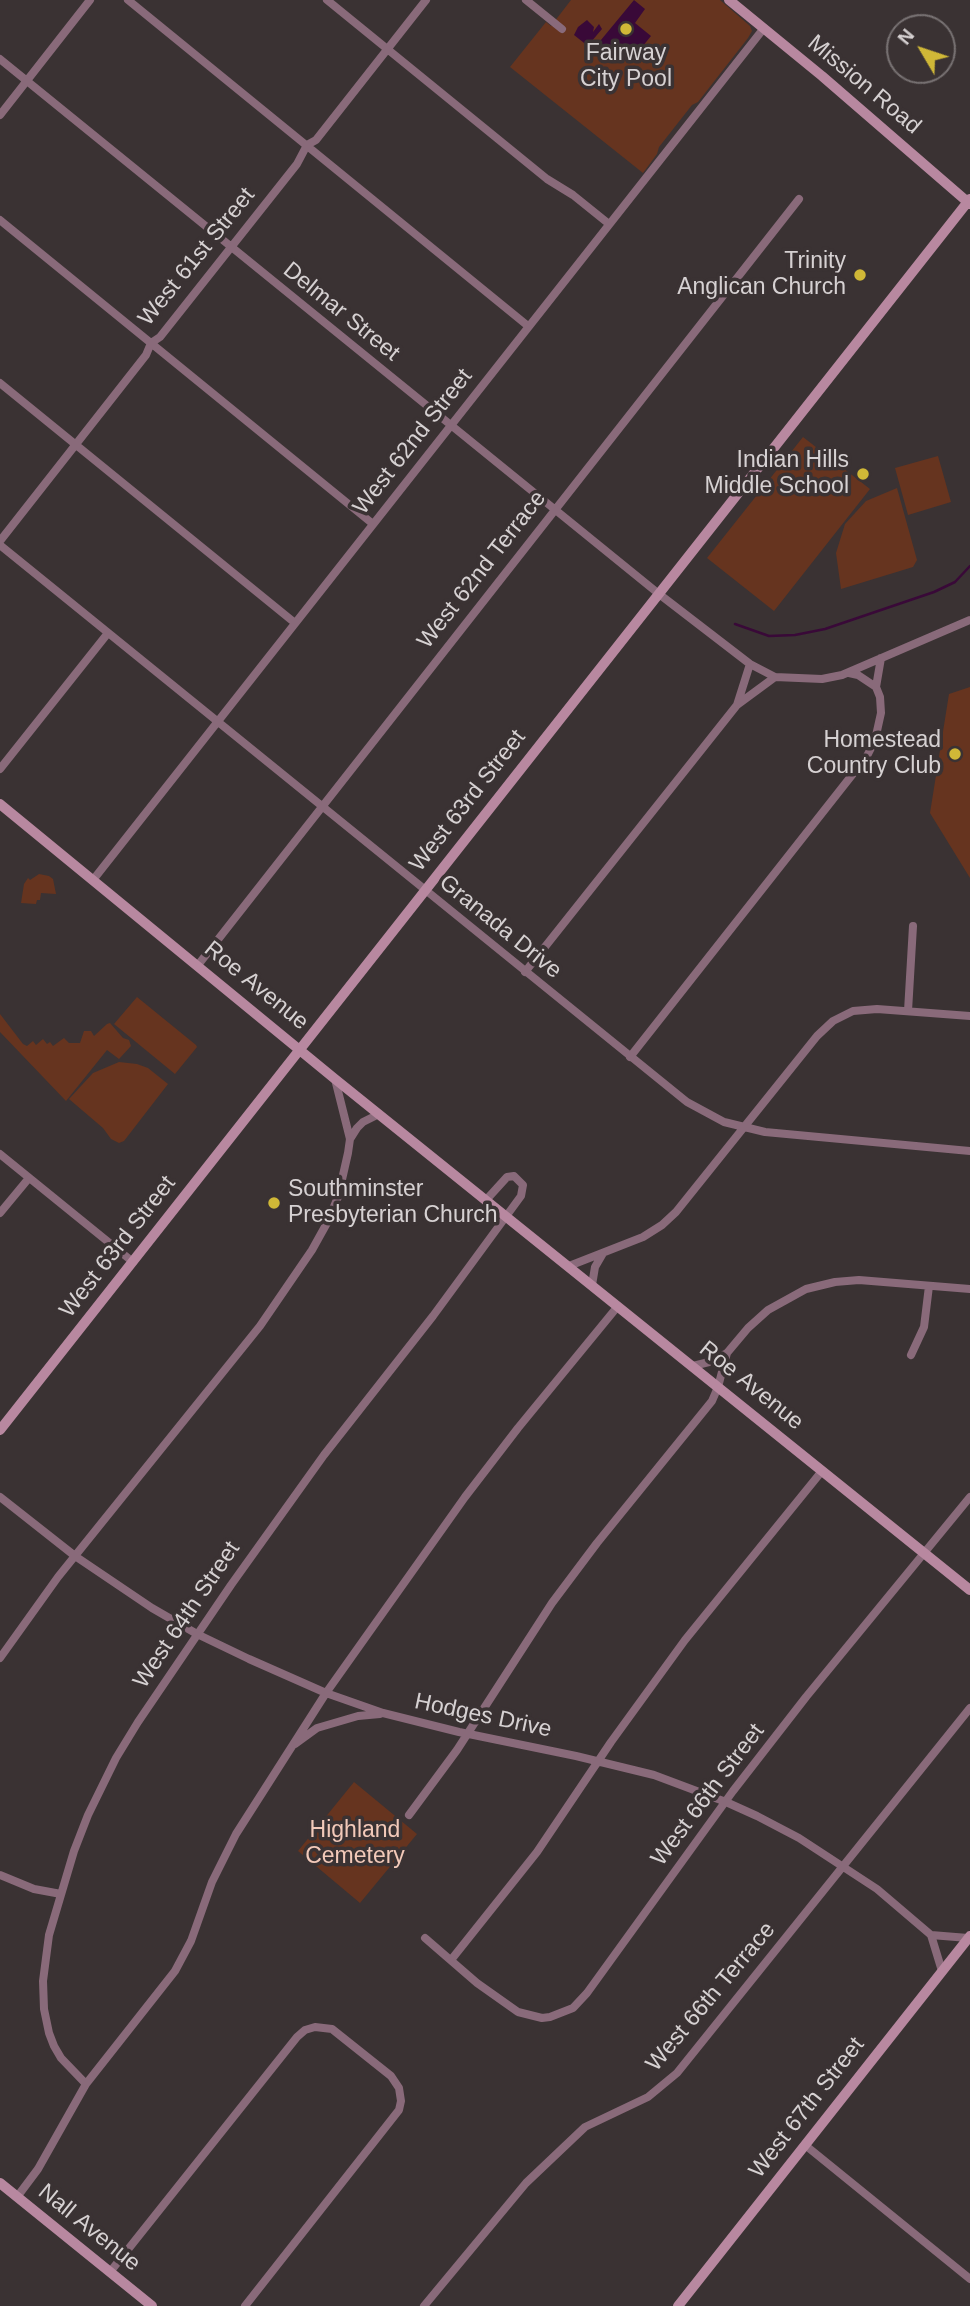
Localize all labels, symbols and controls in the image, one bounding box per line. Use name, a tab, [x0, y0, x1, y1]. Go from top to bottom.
north arrow	[886, 14, 956, 84]
marker: Fairway City Pool	[618, 21, 634, 37]
text: N	[893, 25, 918, 49]
street label: Mission Road	[802, 30, 926, 140]
place label: Fairway City Pool	[580, 40, 672, 94]
street label: West 61st Street	[133, 182, 261, 332]
place label: Trinity Anglican Church	[677, 248, 846, 302]
street label: Delmar Street	[277, 257, 405, 367]
marker: Trinity Anglican Church	[852, 267, 868, 283]
street label: West 62nd Street	[348, 364, 478, 520]
place label: Indian Hills Middle School	[705, 447, 849, 501]
marker: Indian Hills Middle School	[855, 466, 871, 482]
street label: West 62nd Terrace	[412, 486, 552, 654]
street label: West 63rd Street	[404, 725, 532, 877]
place label: Homestead Country Club	[807, 727, 941, 781]
marker: Homestead Country Club	[947, 746, 963, 762]
street label: Granada Drive	[433, 869, 567, 985]
street label: Roe Avenue	[198, 936, 314, 1036]
street label: West 63rd Street	[54, 1171, 182, 1323]
place label: Southminster Presbyterian Church	[288, 1176, 498, 1230]
marker: Southminster Presbyterian Church	[266, 1195, 282, 1211]
street label: Roe Avenue	[693, 1336, 809, 1436]
street label: West 64th Street	[128, 1536, 246, 1694]
street label: Hodges Drive	[412, 1688, 554, 1744]
street label: West 66th Street	[646, 1718, 770, 1872]
park label: Highland Cemetery	[305, 1817, 405, 1871]
street label: West 66th Terrace	[641, 1917, 781, 2077]
street label: West 67th Street	[744, 2032, 870, 2184]
street label: Nall Avenue	[32, 2178, 146, 2278]

